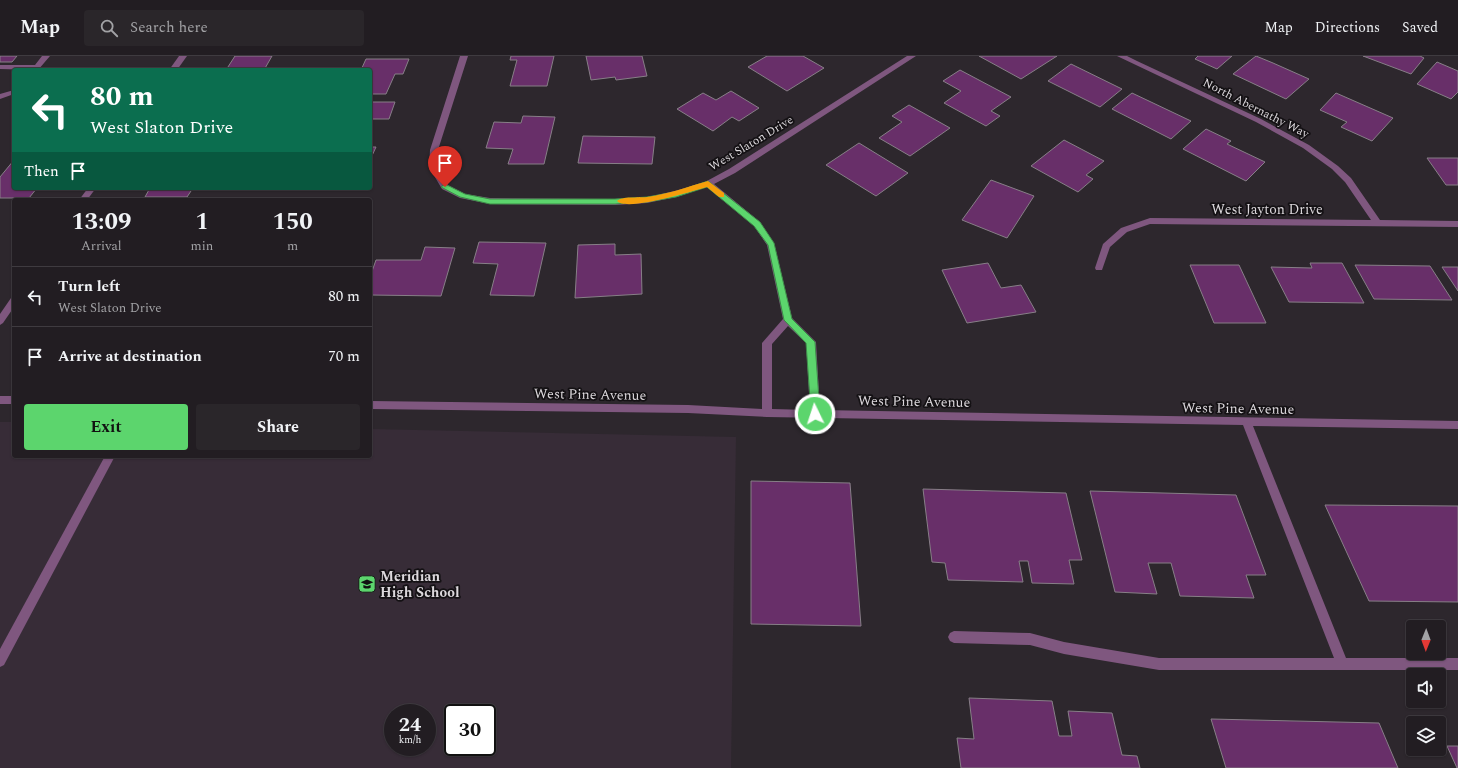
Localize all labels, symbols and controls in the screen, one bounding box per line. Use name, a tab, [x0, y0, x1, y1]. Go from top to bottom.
search box	[84, 10, 364, 46]
text: Map	[20, 13, 60, 42]
text: Search here	[130, 16, 208, 39]
icon: search	[98, 17, 120, 39]
text: Map	[1265, 17, 1293, 38]
text: Directions	[1315, 17, 1380, 38]
text: Saved	[1402, 17, 1438, 38]
street label: North Abernathy Way	[1199, 73, 1313, 144]
text: 80 m	[90, 75, 154, 118]
icon: left	[24, 84, 76, 136]
street label: West Slaton Drive	[705, 111, 797, 176]
text: West Slaton Drive	[90, 114, 233, 141]
pin	[428, 146, 462, 187]
icon: arrive	[434, 152, 456, 174]
text: Then	[24, 160, 59, 183]
icon: arrive	[67, 160, 89, 182]
street label: West Jayton Drive	[1211, 199, 1323, 220]
text: 13:09	[71, 204, 131, 240]
text: 1	[195, 204, 209, 240]
text: 150	[272, 204, 313, 240]
text: Arrival	[81, 236, 122, 256]
text: min	[191, 236, 213, 256]
text: m	[287, 236, 298, 256]
text: Turn left	[58, 275, 120, 298]
text: 80 m	[328, 285, 360, 308]
icon: left	[24, 286, 46, 308]
text: West Slaton Drive	[58, 298, 161, 318]
text: Arrive at destination	[58, 345, 202, 368]
text: 70 m	[328, 345, 360, 368]
icon: arrive	[24, 346, 46, 368]
street label: West Pine Avenue	[534, 383, 647, 406]
street label: West Pine Avenue	[858, 390, 971, 413]
position arrow	[794, 393, 836, 435]
street label: West Pine Avenue	[1182, 397, 1295, 420]
button: Exit	[24, 404, 188, 450]
button: Share	[196, 404, 360, 450]
place label: Meridian High School	[380, 566, 460, 603]
school or university icon: Meridian High School	[357, 574, 377, 594]
north arrow	[1406, 620, 1446, 660]
map controls	[1406, 620, 1446, 756]
button: sound	[1406, 668, 1446, 708]
speed limit sign: 30	[444, 704, 496, 756]
text: 24	[399, 710, 421, 740]
button: layers	[1406, 716, 1446, 756]
text: km/h	[399, 732, 421, 748]

